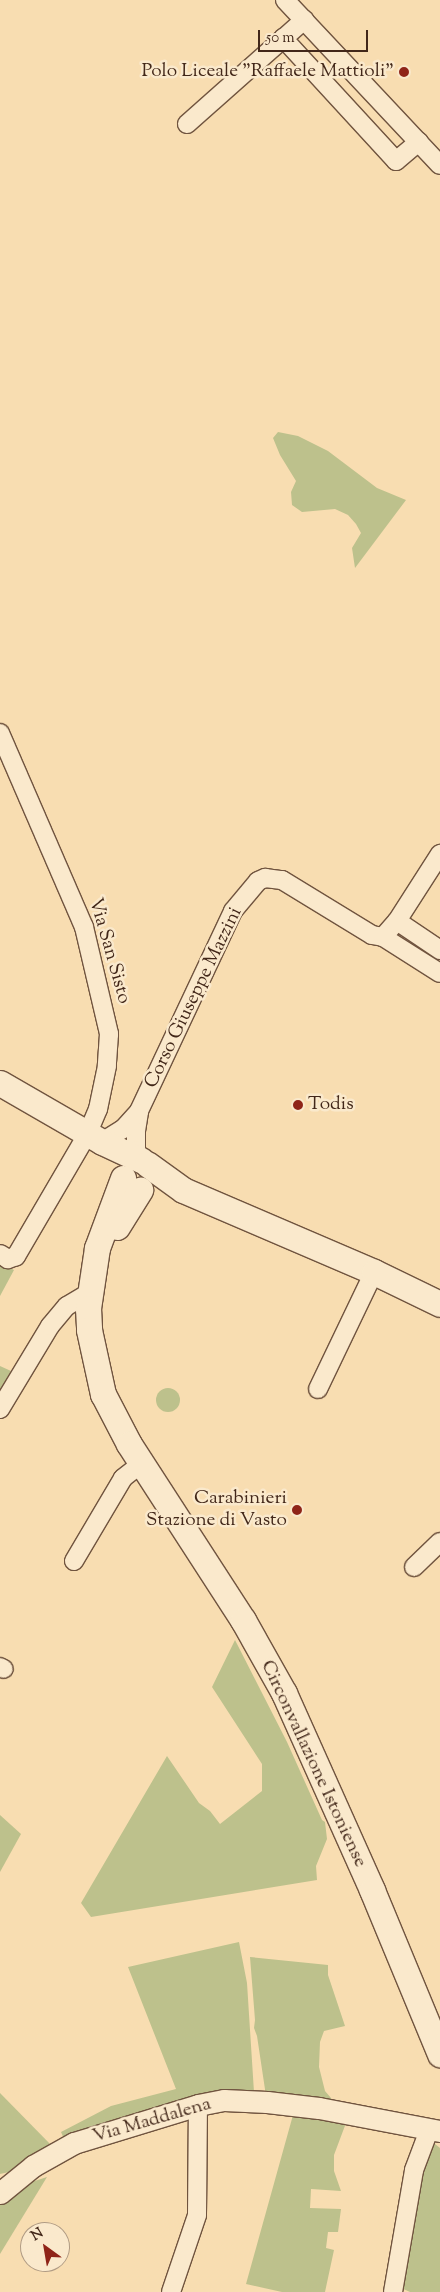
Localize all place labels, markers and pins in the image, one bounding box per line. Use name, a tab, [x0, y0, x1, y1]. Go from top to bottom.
place label: Polo Liceale "Raffaele Mattioli"	[141, 61, 394, 83]
marker: Polo Liceale "Raffaele Mattioli"	[398, 66, 410, 78]
place label: Todis	[308, 1094, 354, 1116]
marker: Todis	[292, 1099, 304, 1111]
place label: Carabinieri Stazione di Vasto	[146, 1488, 287, 1532]
marker: Carabinieri Stazione di Vasto	[291, 1504, 303, 1516]

